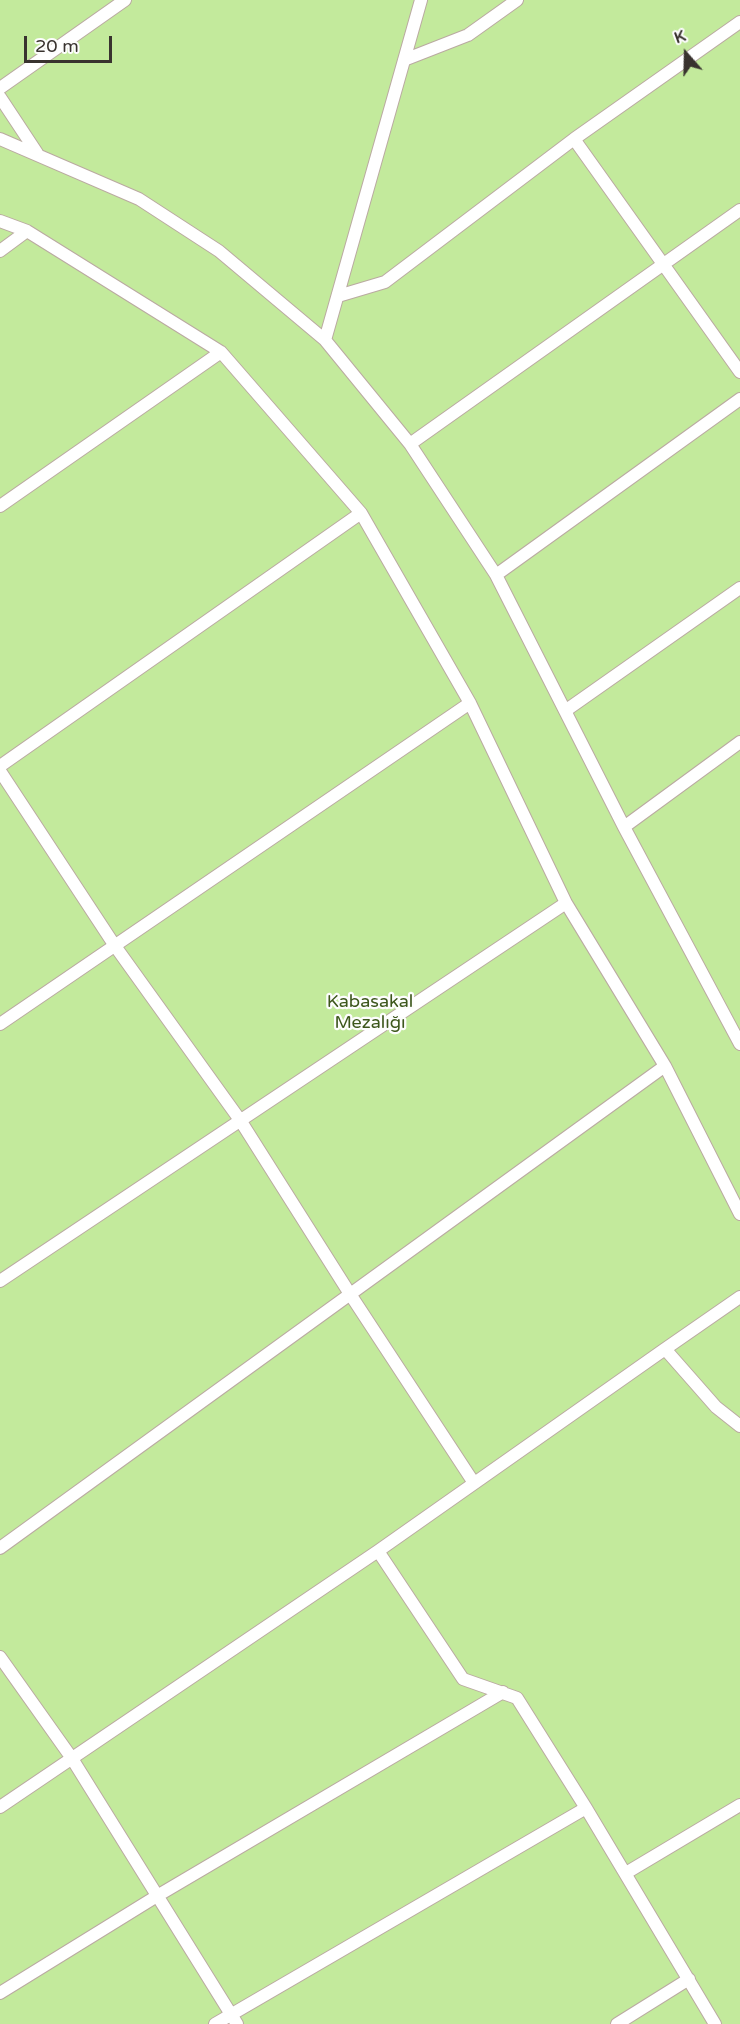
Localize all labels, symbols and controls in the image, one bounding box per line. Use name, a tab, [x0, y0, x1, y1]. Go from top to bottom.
scale bar	[27, 24, 116, 62]
north arrow	[656, 24, 716, 84]
text: K	[671, 26, 688, 48]
text: 20 m	[35, 35, 79, 57]
park label: Kabasakal Mezalığı	[327, 991, 413, 1034]

